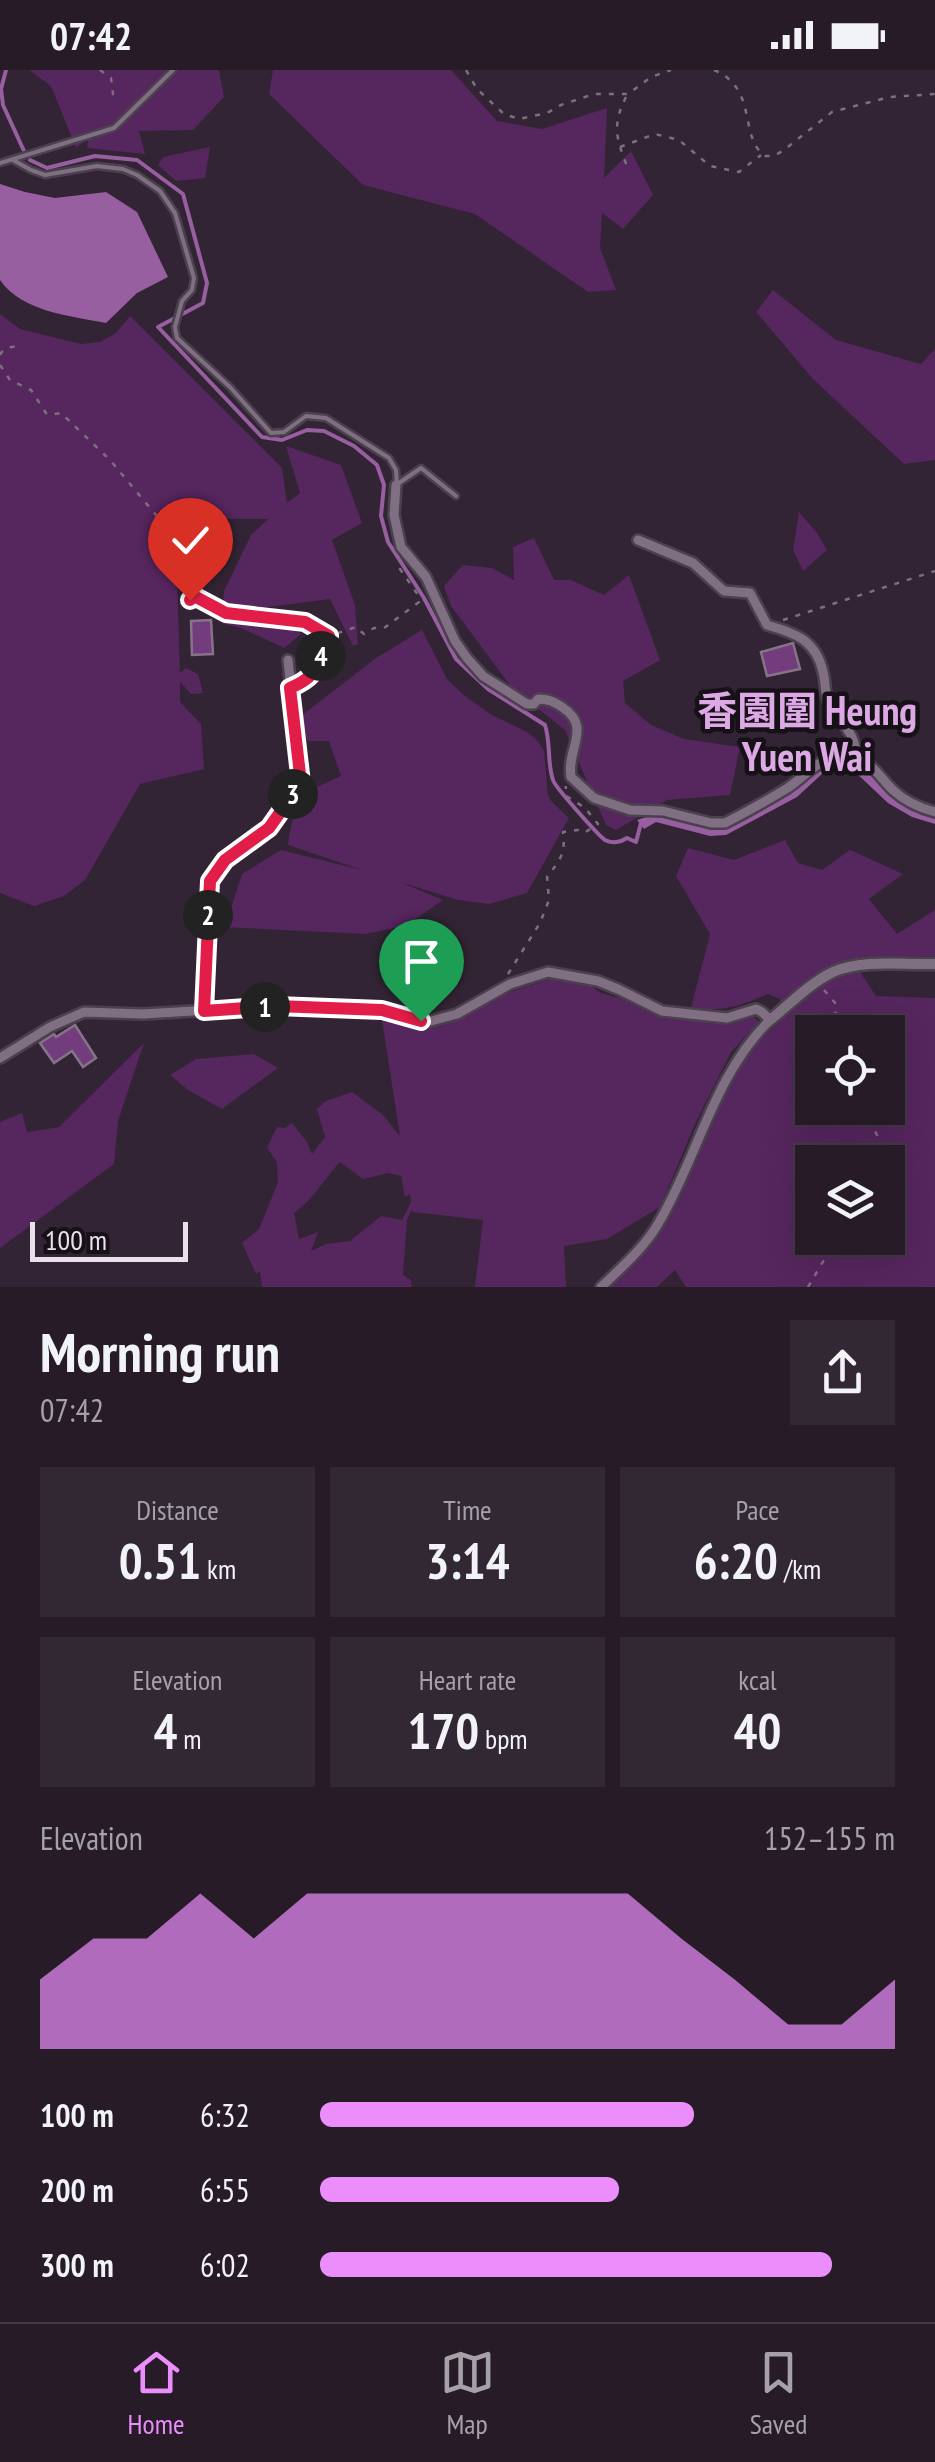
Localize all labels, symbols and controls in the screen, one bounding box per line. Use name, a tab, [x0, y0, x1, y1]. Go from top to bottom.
text: 07:42	[50, 11, 132, 60]
pin	[148, 498, 233, 601]
icon: check	[163, 513, 218, 568]
pin: 4	[296, 631, 346, 681]
text: 4	[314, 637, 328, 674]
district label: 香園圍 Heung Yuen Wai	[697, 684, 917, 782]
pin: 3	[268, 769, 318, 819]
text: 3	[286, 775, 300, 812]
pin: 2	[183, 890, 233, 940]
text: 2	[201, 896, 215, 933]
pin	[379, 919, 464, 1022]
icon: arrive	[394, 934, 449, 989]
pin: 1	[240, 982, 290, 1032]
text: 1	[258, 988, 272, 1025]
map controls	[795, 1015, 905, 1255]
button: locate	[795, 1015, 905, 1125]
button: layers	[795, 1145, 905, 1255]
scale bar	[30, 1217, 188, 1262]
text: 100 m	[45, 1221, 107, 1258]
text: Morning run	[40, 1316, 280, 1387]
button: share	[790, 1320, 895, 1425]
text: 07:42	[40, 1389, 104, 1431]
text: Distance	[136, 1491, 219, 1528]
text: Time	[443, 1491, 492, 1528]
text: Pace	[735, 1491, 780, 1528]
text: 0.51	[119, 1528, 201, 1593]
text: 3:14	[425, 1528, 510, 1593]
text: 6:20	[694, 1528, 778, 1593]
text: km	[201, 1550, 236, 1587]
text: /km	[778, 1550, 821, 1587]
text: Elevation	[133, 1661, 222, 1698]
text: Heart rate	[419, 1661, 516, 1698]
text: kcal	[738, 1661, 777, 1698]
text: 4	[153, 1698, 177, 1763]
text: 170	[407, 1698, 479, 1763]
text: 40	[734, 1698, 781, 1763]
text: m	[177, 1720, 202, 1757]
text: bpm	[479, 1720, 528, 1757]
text: Elevation	[40, 1817, 143, 1859]
text: 152–155 m	[764, 1817, 895, 1859]
text: 100 m	[40, 2094, 114, 2136]
text: 6:32	[200, 2094, 250, 2136]
text: 200 m	[40, 2169, 114, 2211]
text: 6:55	[200, 2169, 250, 2211]
text: 300 m	[40, 2244, 114, 2286]
text: 6:02	[200, 2244, 250, 2286]
tab: Home	[128, 2345, 184, 2442]
tab: Map	[440, 2345, 495, 2442]
tab: Saved	[750, 2345, 807, 2442]

